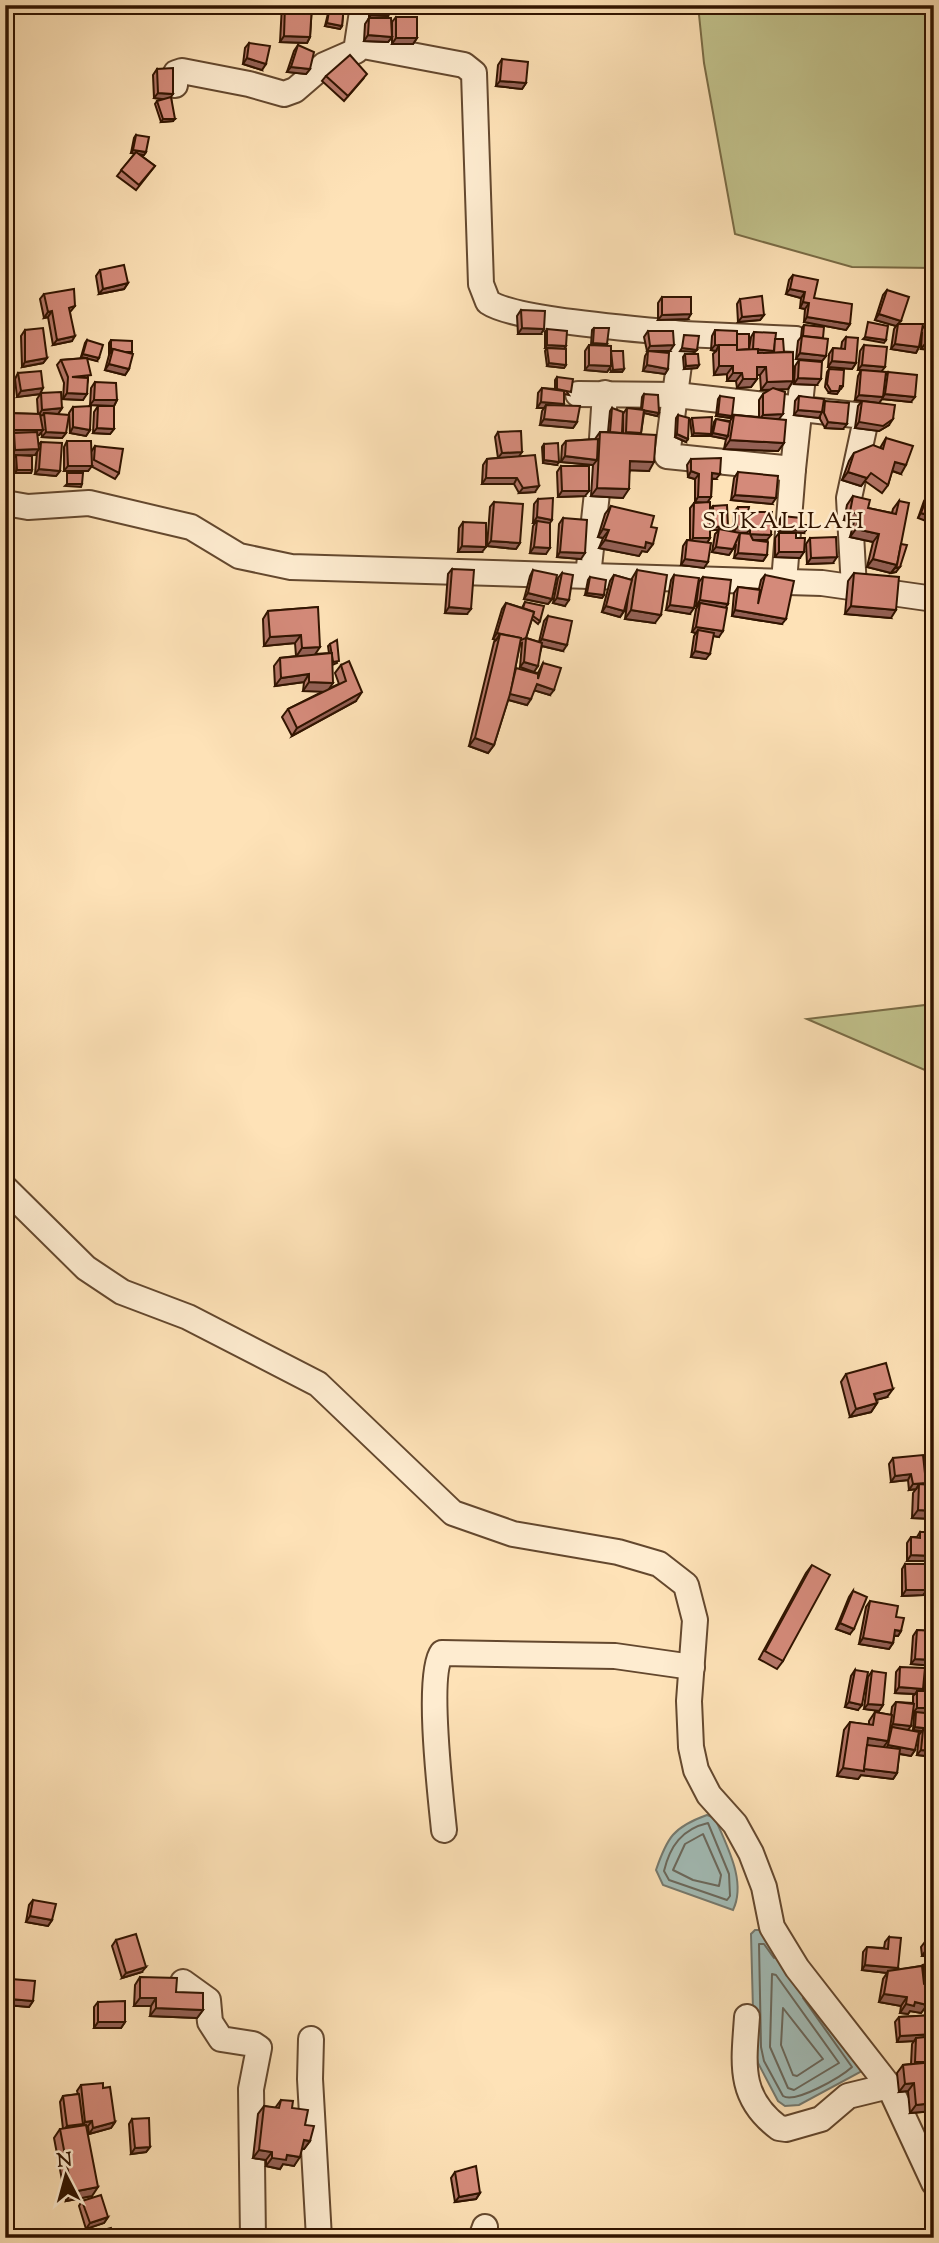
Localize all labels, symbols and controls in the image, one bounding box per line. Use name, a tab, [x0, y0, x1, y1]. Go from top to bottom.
district label: SUKALILAH	[702, 505, 866, 539]
north arrow	[32, 2142, 102, 2212]
text: N	[56, 2147, 73, 2176]

